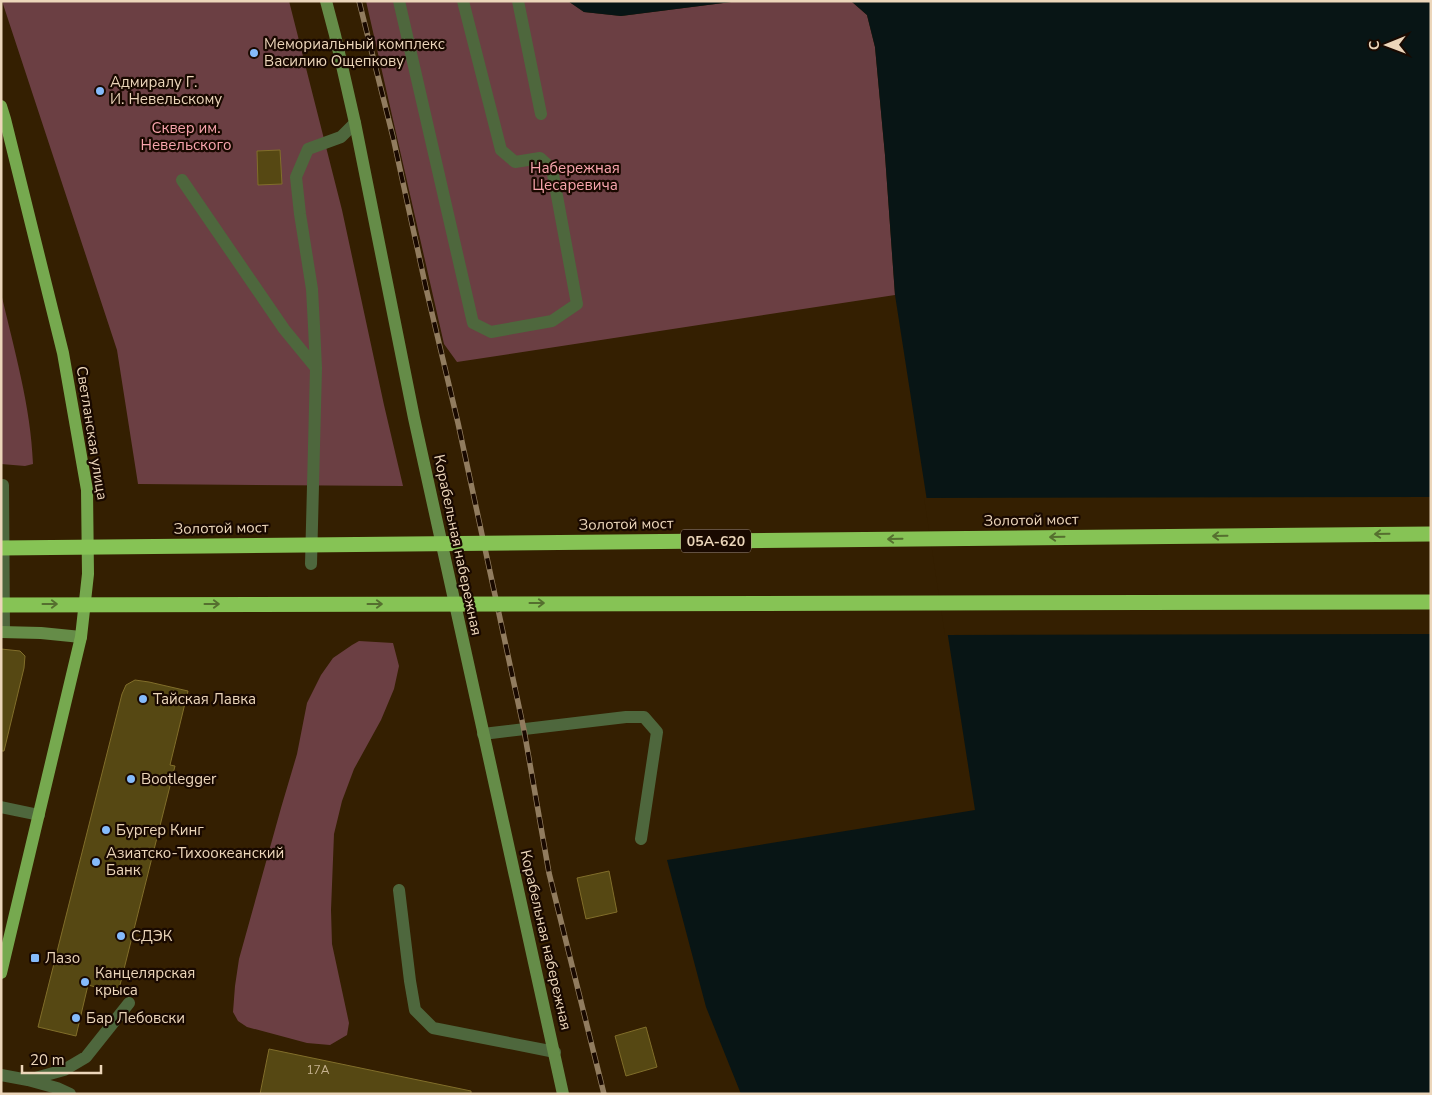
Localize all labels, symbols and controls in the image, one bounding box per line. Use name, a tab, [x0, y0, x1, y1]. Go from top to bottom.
north arrow	[1362, 20, 1412, 70]
place label: Мемориальный комплекс Василию Ощепкову	[264, 34, 445, 71]
text: С	[1365, 40, 1384, 50]
marker: Мемориальный комплекс Василию Ощепкову	[248, 47, 260, 59]
place label: Адмиралу Г. И. Невельскому	[110, 72, 222, 109]
marker: Адмиралу Г. И. Невельскому	[94, 85, 106, 97]
park label: Сквер им. Невельского	[140, 118, 232, 155]
park label: Набережная Цесаревича	[530, 158, 620, 195]
street label: Светланская улица	[72, 365, 112, 501]
street label: Корабельная набережная	[429, 453, 487, 637]
street label: Золотой мост	[983, 509, 1079, 531]
street label: Золотой мост	[578, 513, 674, 535]
street label: Золотой мост	[173, 517, 269, 539]
one-way arrow	[1374, 529, 1390, 539]
road number: 05А-620	[681, 530, 751, 552]
one-way arrow	[1212, 531, 1228, 541]
one-way arrow	[1049, 532, 1066, 542]
one-way arrow	[887, 534, 903, 544]
one-way arrow	[42, 599, 58, 609]
one-way arrow	[204, 599, 220, 609]
one-way arrow	[366, 599, 383, 609]
one-way arrow	[529, 599, 545, 608]
place label: Тайская Лавка	[153, 689, 256, 709]
marker: Тайская Лавка	[137, 693, 149, 705]
place label: Bootlegger	[141, 769, 217, 789]
marker: Bootlegger	[125, 773, 137, 785]
place label: Бургер Кинг	[116, 820, 204, 840]
marker: Бургер Кинг	[100, 824, 112, 836]
place label: Азиатско-Тихоокеанский Банк	[106, 843, 284, 880]
street label: Корабельная набережная	[516, 848, 576, 1032]
marker: Азиатско-Тихоокеанский Банк	[90, 856, 102, 868]
place label: СДЭК	[131, 926, 173, 946]
marker: СДЭК	[115, 930, 127, 942]
place label: Лазо	[45, 948, 80, 968]
marker: Лазо	[29, 952, 41, 964]
place label: Канцелярская крыса	[95, 963, 195, 1000]
marker: Канцелярская крыса	[79, 976, 91, 988]
place label: Бар Лебовски	[86, 1008, 185, 1028]
marker: Бар Лебовски	[70, 1012, 82, 1024]
scale bar	[22, 1042, 101, 1074]
text: 20 m	[30, 1050, 65, 1070]
house number: 17А	[306, 1062, 330, 1078]

